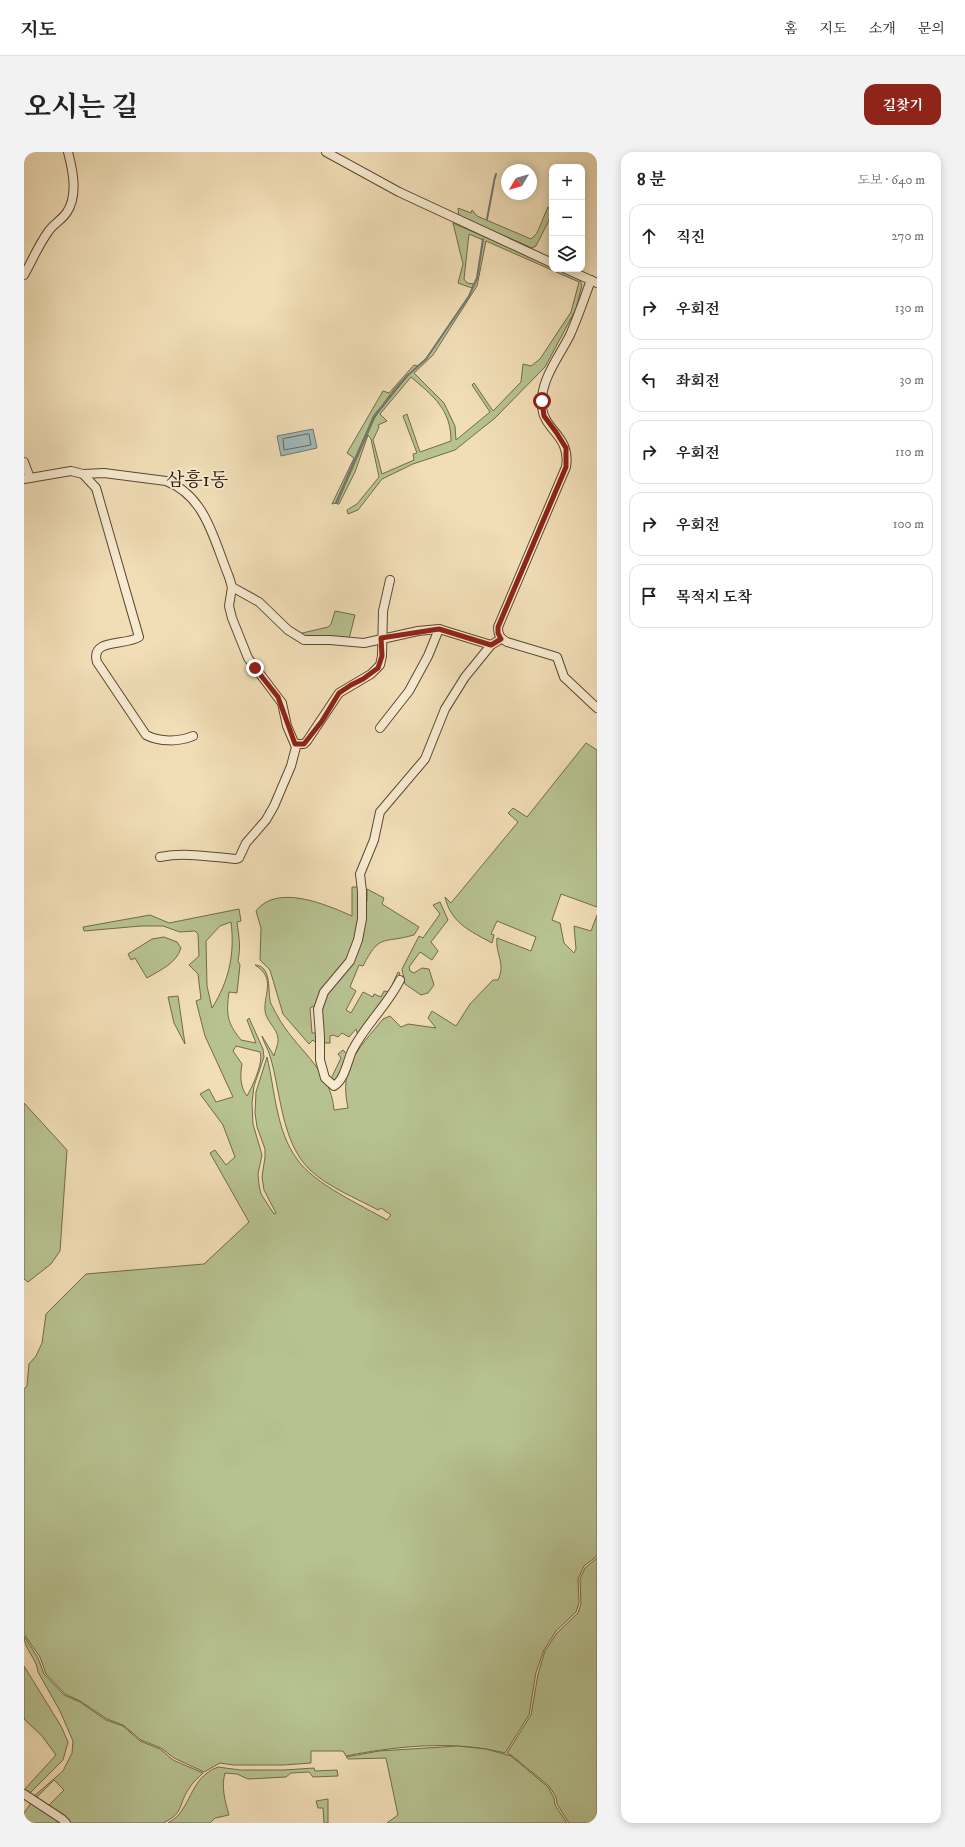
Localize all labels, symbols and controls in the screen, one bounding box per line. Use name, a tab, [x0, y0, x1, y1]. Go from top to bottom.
text: 지도	[20, 19, 57, 42]
text: 홈	[784, 20, 798, 38]
text: 지도	[820, 20, 847, 38]
text: 소개	[869, 20, 896, 38]
text: 문의	[918, 20, 945, 38]
button: 길찾기	[864, 84, 941, 125]
text: 오시는 길	[24, 90, 138, 125]
north arrow	[501, 164, 537, 200]
map controls	[549, 164, 585, 272]
button: +	[549, 164, 585, 200]
text: 8 분	[637, 169, 666, 191]
text: 도보 · 640 m	[857, 172, 925, 188]
button: −	[549, 200, 585, 236]
icon: ahead	[638, 225, 660, 247]
text: 직진	[676, 228, 705, 247]
text: 270 m	[892, 228, 924, 244]
button: layers	[549, 236, 585, 272]
icon: right	[638, 297, 660, 319]
text: 우회전	[676, 300, 719, 319]
text: 130 m	[895, 300, 924, 316]
icon: left	[638, 369, 660, 391]
text: 좌회전	[676, 372, 719, 391]
text: 30 m	[900, 372, 924, 388]
route start	[533, 392, 551, 410]
icon: right	[638, 441, 660, 463]
text: 우회전	[676, 444, 719, 463]
text: 110 m	[895, 444, 924, 460]
district label: 삼흥1동	[166, 469, 229, 492]
icon: right	[638, 513, 660, 535]
text: 우회전	[676, 516, 719, 535]
text: 100 m	[893, 516, 924, 532]
icon: arrive	[638, 585, 660, 607]
text: 목적지 도착	[676, 588, 752, 607]
route end	[246, 659, 264, 677]

